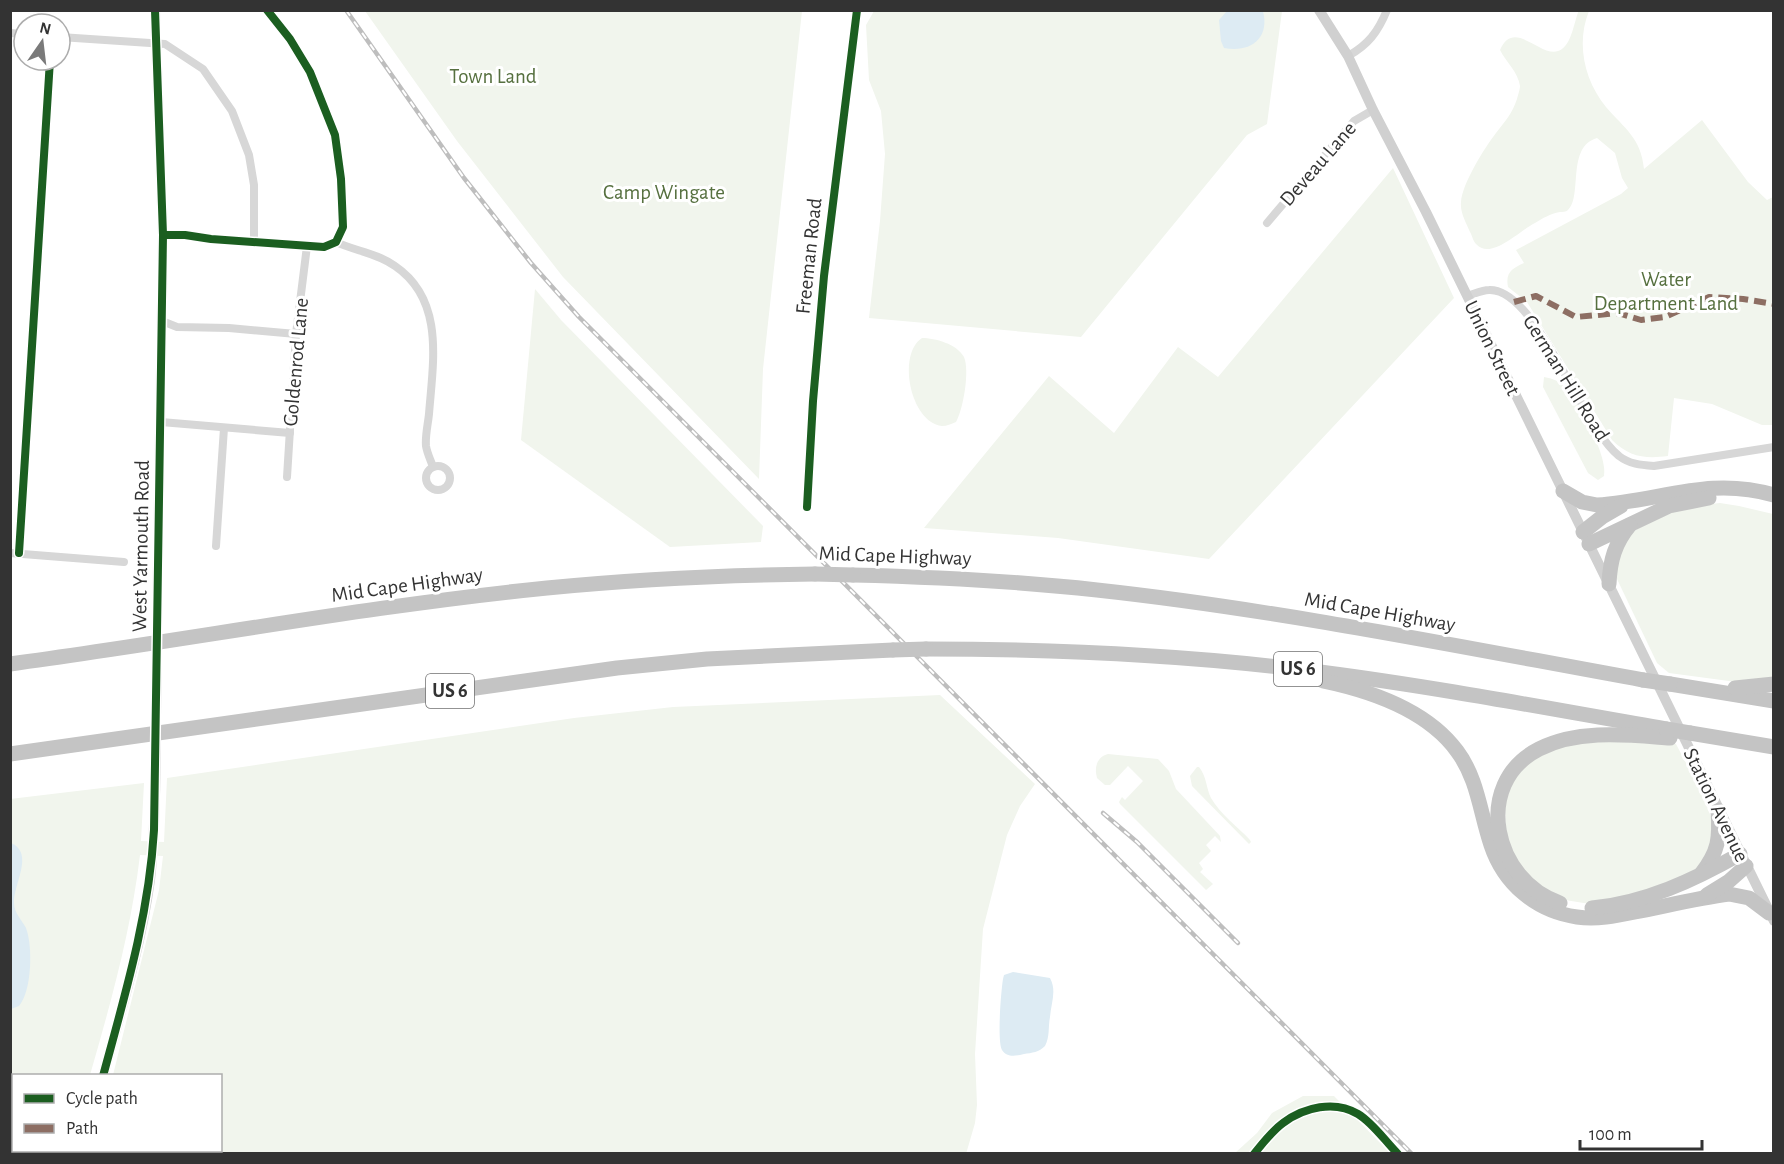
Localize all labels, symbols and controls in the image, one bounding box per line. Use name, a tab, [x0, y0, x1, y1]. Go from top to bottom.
north arrow	[12, 12, 72, 72]
text: N	[38, 19, 53, 38]
park label: Town Land	[449, 66, 537, 87]
street label: Deveau Lane	[1276, 118, 1360, 210]
park label: Camp Wingate	[603, 182, 725, 203]
street label: Freeman Road	[792, 197, 826, 315]
park label: Water Department Land	[1594, 269, 1738, 314]
street label: Goldenrod Lane	[280, 297, 312, 427]
street label: Union Street	[1460, 297, 1524, 399]
street label: German Hill Road	[1519, 311, 1613, 445]
street label: West Yarmouth Road	[129, 460, 153, 632]
street label: Mid Cape Highway	[818, 543, 972, 569]
street label: Mid Cape Highway	[330, 564, 484, 606]
street label: Mid Cape Highway	[1303, 588, 1457, 636]
road number: US 6	[1274, 652, 1322, 686]
road number: US 6	[426, 674, 474, 708]
street label: Station Avenue	[1679, 745, 1753, 865]
legend	[12, 1074, 222, 1152]
text: Cycle path	[66, 1090, 138, 1108]
scale bar	[1580, 1113, 1702, 1151]
text: Path	[66, 1120, 98, 1138]
text: 100 m	[1589, 1126, 1632, 1144]

